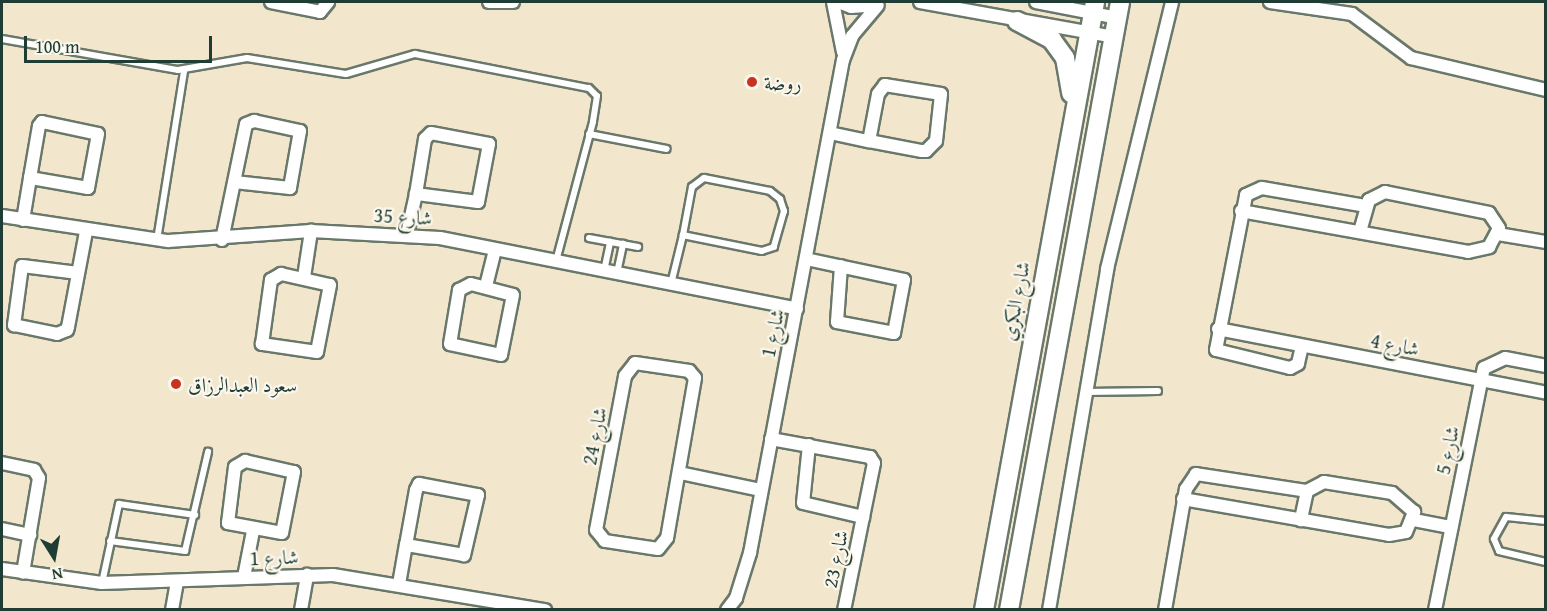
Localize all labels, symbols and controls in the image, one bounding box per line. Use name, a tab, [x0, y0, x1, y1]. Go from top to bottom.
scale bar	[27, 24, 214, 62]
text: 100 m	[35, 33, 80, 60]
place label: روضة	[764, 70, 802, 94]
marker: روضة	[745, 75, 759, 89]
street label: شارع 35	[373, 202, 433, 230]
street label: شارع البكري	[996, 259, 1034, 343]
street label: شارع 1	[755, 307, 789, 359]
street label: شارع 4	[1369, 328, 1421, 360]
place label: سعود العبدالرزاق	[188, 372, 297, 396]
marker: سعود العبدالرزاق	[169, 377, 183, 391]
street label: شارع 24	[577, 405, 611, 467]
street label: شارع 5	[1430, 424, 1464, 476]
north arrow	[24, 527, 84, 587]
street label: شارع 23	[817, 528, 853, 590]
street label: شارع 1	[249, 544, 299, 570]
text: N	[50, 562, 65, 587]

